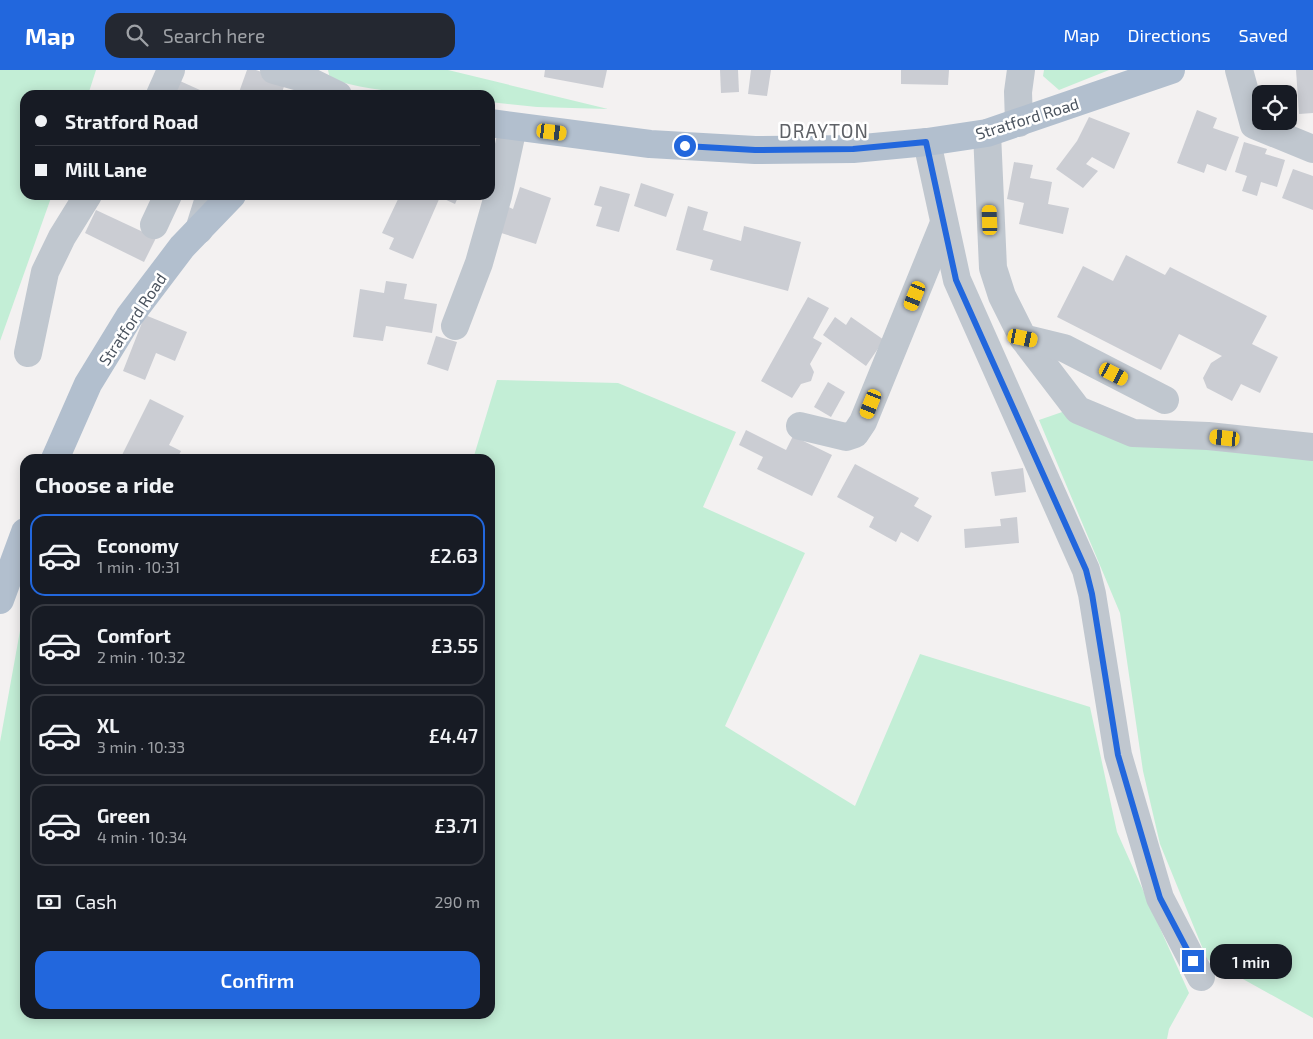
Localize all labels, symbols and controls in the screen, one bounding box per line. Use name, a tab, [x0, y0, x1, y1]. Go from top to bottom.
search box	[105, 13, 455, 58]
text: Map	[25, 21, 75, 50]
icon: search	[123, 21, 151, 49]
text: Search here	[163, 24, 265, 47]
text: Map	[1063, 24, 1100, 46]
text: Directions	[1128, 24, 1211, 46]
text: Saved	[1239, 24, 1288, 46]
map controls	[1252, 85, 1297, 130]
button: locate	[1252, 85, 1297, 130]
street label: Stratford Road	[973, 93, 1081, 143]
text: Stratford Road	[65, 110, 198, 133]
district label: DRAYTON	[779, 119, 869, 142]
car	[536, 123, 567, 141]
route start	[674, 135, 696, 157]
text: Mill Lane	[65, 158, 147, 181]
car	[981, 205, 998, 235]
street label: Stratford Road	[94, 269, 170, 369]
car	[902, 279, 927, 313]
car	[1006, 328, 1039, 348]
car	[1097, 361, 1130, 387]
car	[858, 387, 883, 421]
car	[1209, 429, 1240, 447]
text: Choose a ride	[35, 471, 174, 497]
icon: car	[37, 533, 82, 578]
text: Economy	[97, 534, 179, 557]
text: £2.63	[430, 544, 478, 567]
text: 1 min · 10:31	[97, 557, 180, 576]
icon: car	[37, 623, 82, 668]
text: Comfort	[97, 624, 171, 647]
text: £3.55	[431, 634, 478, 657]
text: 2 min · 10:32	[97, 647, 185, 666]
icon: car	[37, 713, 82, 758]
text: XL	[97, 714, 119, 737]
text: £4.47	[429, 724, 478, 747]
text: 3 min · 10:33	[97, 737, 185, 756]
icon: car	[37, 803, 82, 848]
text: Green	[97, 804, 150, 827]
text: £3.71	[435, 814, 478, 837]
text: 4 min · 10:34	[97, 827, 187, 846]
icon: cash	[35, 888, 63, 916]
text: Cash	[75, 890, 117, 913]
text: 290 m	[435, 892, 480, 911]
callout: 1 min	[1210, 944, 1293, 978]
route end	[1182, 950, 1204, 972]
button: Confirm	[35, 951, 480, 1009]
text: 1 min	[1232, 952, 1270, 971]

